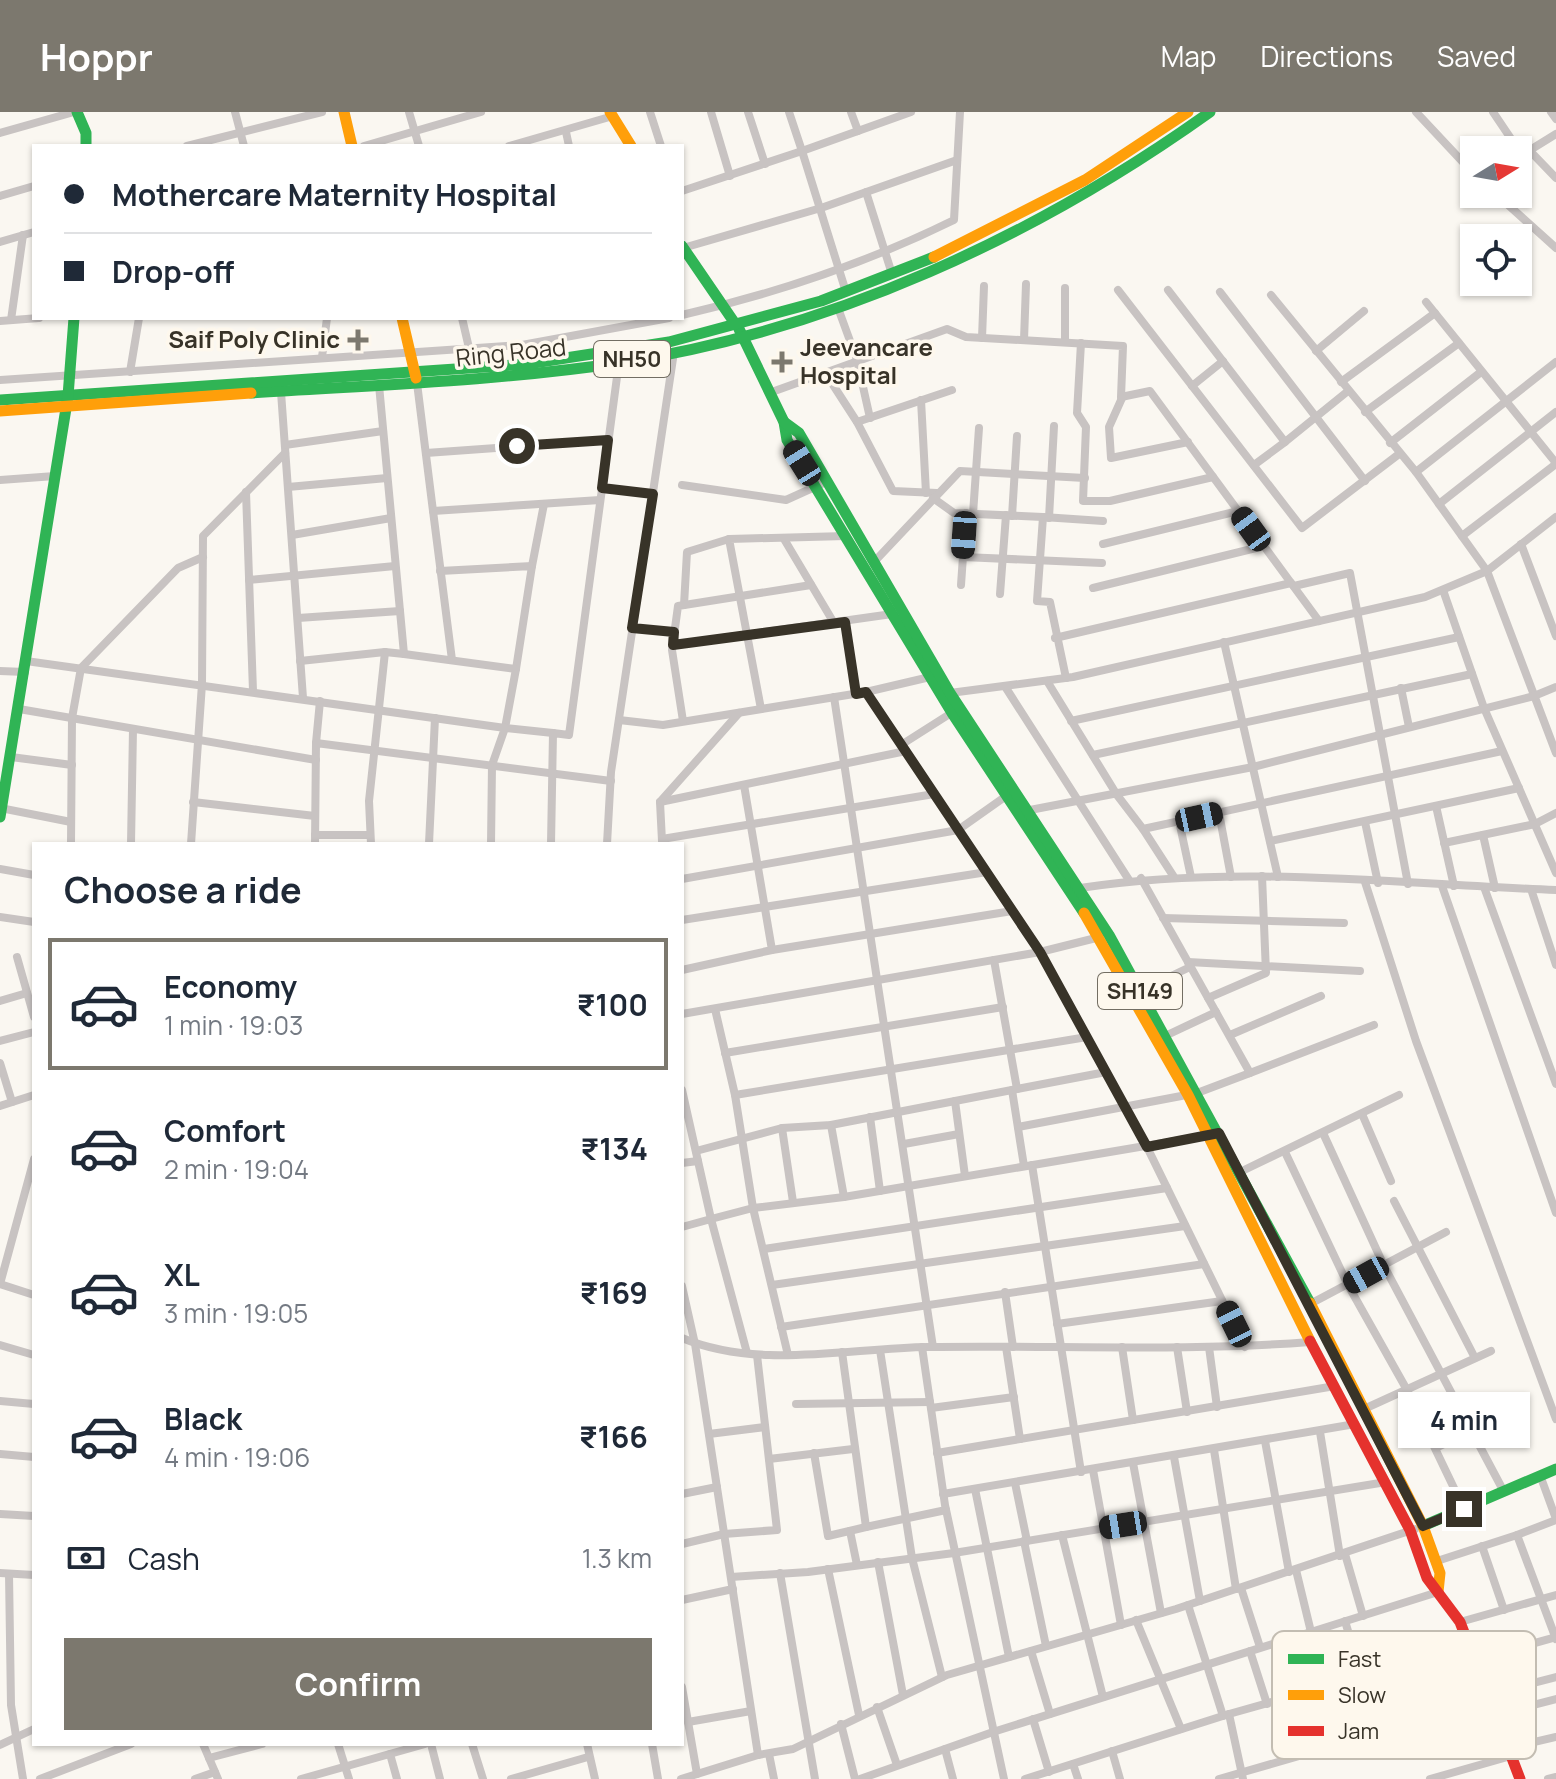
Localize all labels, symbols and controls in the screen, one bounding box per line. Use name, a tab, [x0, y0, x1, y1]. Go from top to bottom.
text: Hoppr	[40, 30, 153, 82]
text: Map	[1161, 37, 1216, 75]
text: Directions	[1260, 37, 1393, 75]
text: Saved	[1437, 37, 1516, 75]
north arrow	[1460, 136, 1532, 208]
map controls	[1460, 136, 1532, 296]
text: Mothercare Maternity Hospital	[112, 174, 557, 215]
button: locate	[1460, 224, 1532, 296]
text: Drop-off	[112, 251, 234, 292]
place label: Saif Poly Clinic	[168, 322, 340, 355]
marker: Saif Poly Clinic	[347, 329, 369, 351]
street label: Ring Road	[454, 329, 568, 374]
place label: Jeevancare Hospital	[800, 330, 933, 391]
road number: NH50	[594, 341, 670, 377]
marker: Jeevancare Hospital	[771, 351, 793, 373]
route start	[499, 428, 535, 464]
car	[779, 436, 825, 490]
car	[1227, 503, 1275, 555]
car	[950, 510, 978, 560]
car	[1173, 800, 1225, 834]
text: Choose a ride	[64, 865, 302, 914]
text: Economy	[164, 966, 297, 1007]
icon: car	[68, 968, 140, 1040]
road number: SH149	[1098, 973, 1182, 1009]
text: ₹100	[577, 984, 648, 1025]
text: 1 min · 19:03	[164, 1007, 303, 1043]
text: Comfort	[164, 1110, 286, 1151]
icon: car	[68, 1112, 140, 1184]
text: ₹134	[581, 1128, 648, 1169]
text: 2 min · 19:04	[164, 1151, 309, 1187]
car	[1339, 1253, 1393, 1297]
text: XL	[164, 1254, 200, 1295]
icon: car	[68, 1256, 140, 1328]
text: ₹169	[580, 1272, 648, 1313]
text: 3 min · 19:05	[164, 1295, 308, 1331]
car	[1213, 1297, 1255, 1351]
callout: 4 min	[1398, 1393, 1530, 1449]
text: Black	[164, 1398, 242, 1439]
icon: car	[68, 1400, 140, 1472]
text: 4 min	[1430, 1402, 1498, 1438]
text: ₹166	[579, 1416, 648, 1457]
text: 4 min · 19:06	[164, 1439, 310, 1475]
route end	[1446, 1491, 1482, 1527]
car	[1097, 1509, 1149, 1541]
icon: cash	[64, 1536, 108, 1580]
text: Cash	[128, 1538, 200, 1579]
text: 1.3 km	[582, 1540, 652, 1576]
legend	[1272, 1631, 1536, 1759]
button: Confirm	[64, 1638, 652, 1730]
text: Fast	[1338, 1644, 1381, 1674]
text: Slow	[1338, 1680, 1386, 1710]
text: Jam	[1338, 1716, 1379, 1746]

